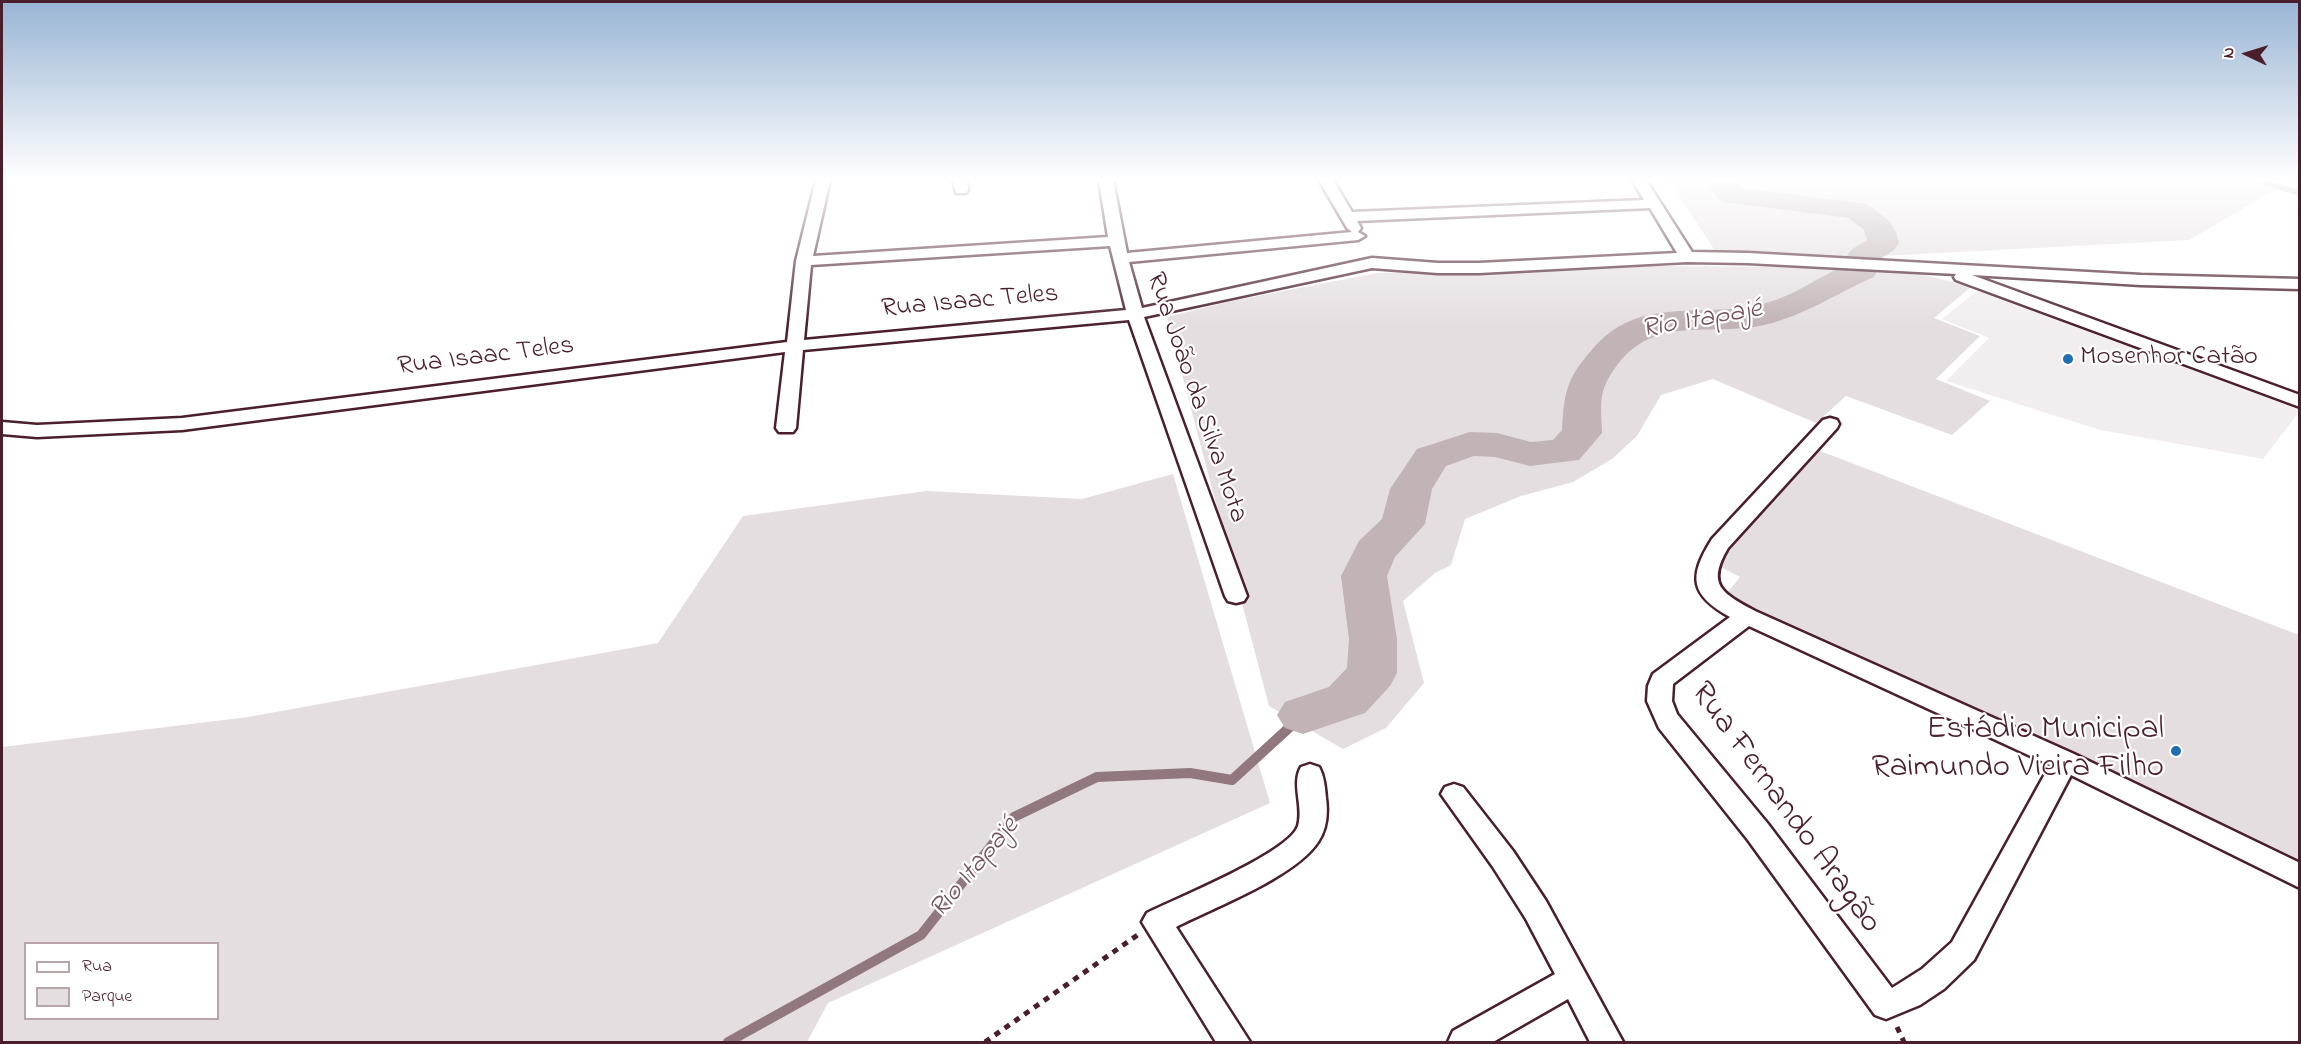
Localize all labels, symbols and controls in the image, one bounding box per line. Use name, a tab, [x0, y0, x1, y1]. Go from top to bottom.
north arrow	[2217, 24, 2277, 84]
text: N	[2217, 47, 2241, 59]
street label: Rua João da Silva Mota	[1137, 269, 1253, 527]
street label: Rua Isaac Teles	[880, 279, 1060, 327]
water label: Rio Itapajé	[1639, 294, 1765, 348]
street label: Rua Isaac Teles	[396, 331, 576, 385]
place label: Mosenhor Catão	[2080, 343, 2258, 375]
marker: Mosenhor Catão	[2061, 352, 2075, 366]
street label: Rua Fernando Aragão	[1680, 676, 1888, 942]
place label: Estádio Municipal Raimundo Vieira Filho	[1872, 712, 2164, 790]
marker: Estádio Municipal Raimundo Vieira Filho	[2169, 744, 2183, 758]
water label: Rio Itapajé	[924, 812, 1028, 926]
legend	[24, 942, 219, 1020]
text: Rua	[82, 954, 112, 980]
text: Parque	[82, 984, 132, 1010]

